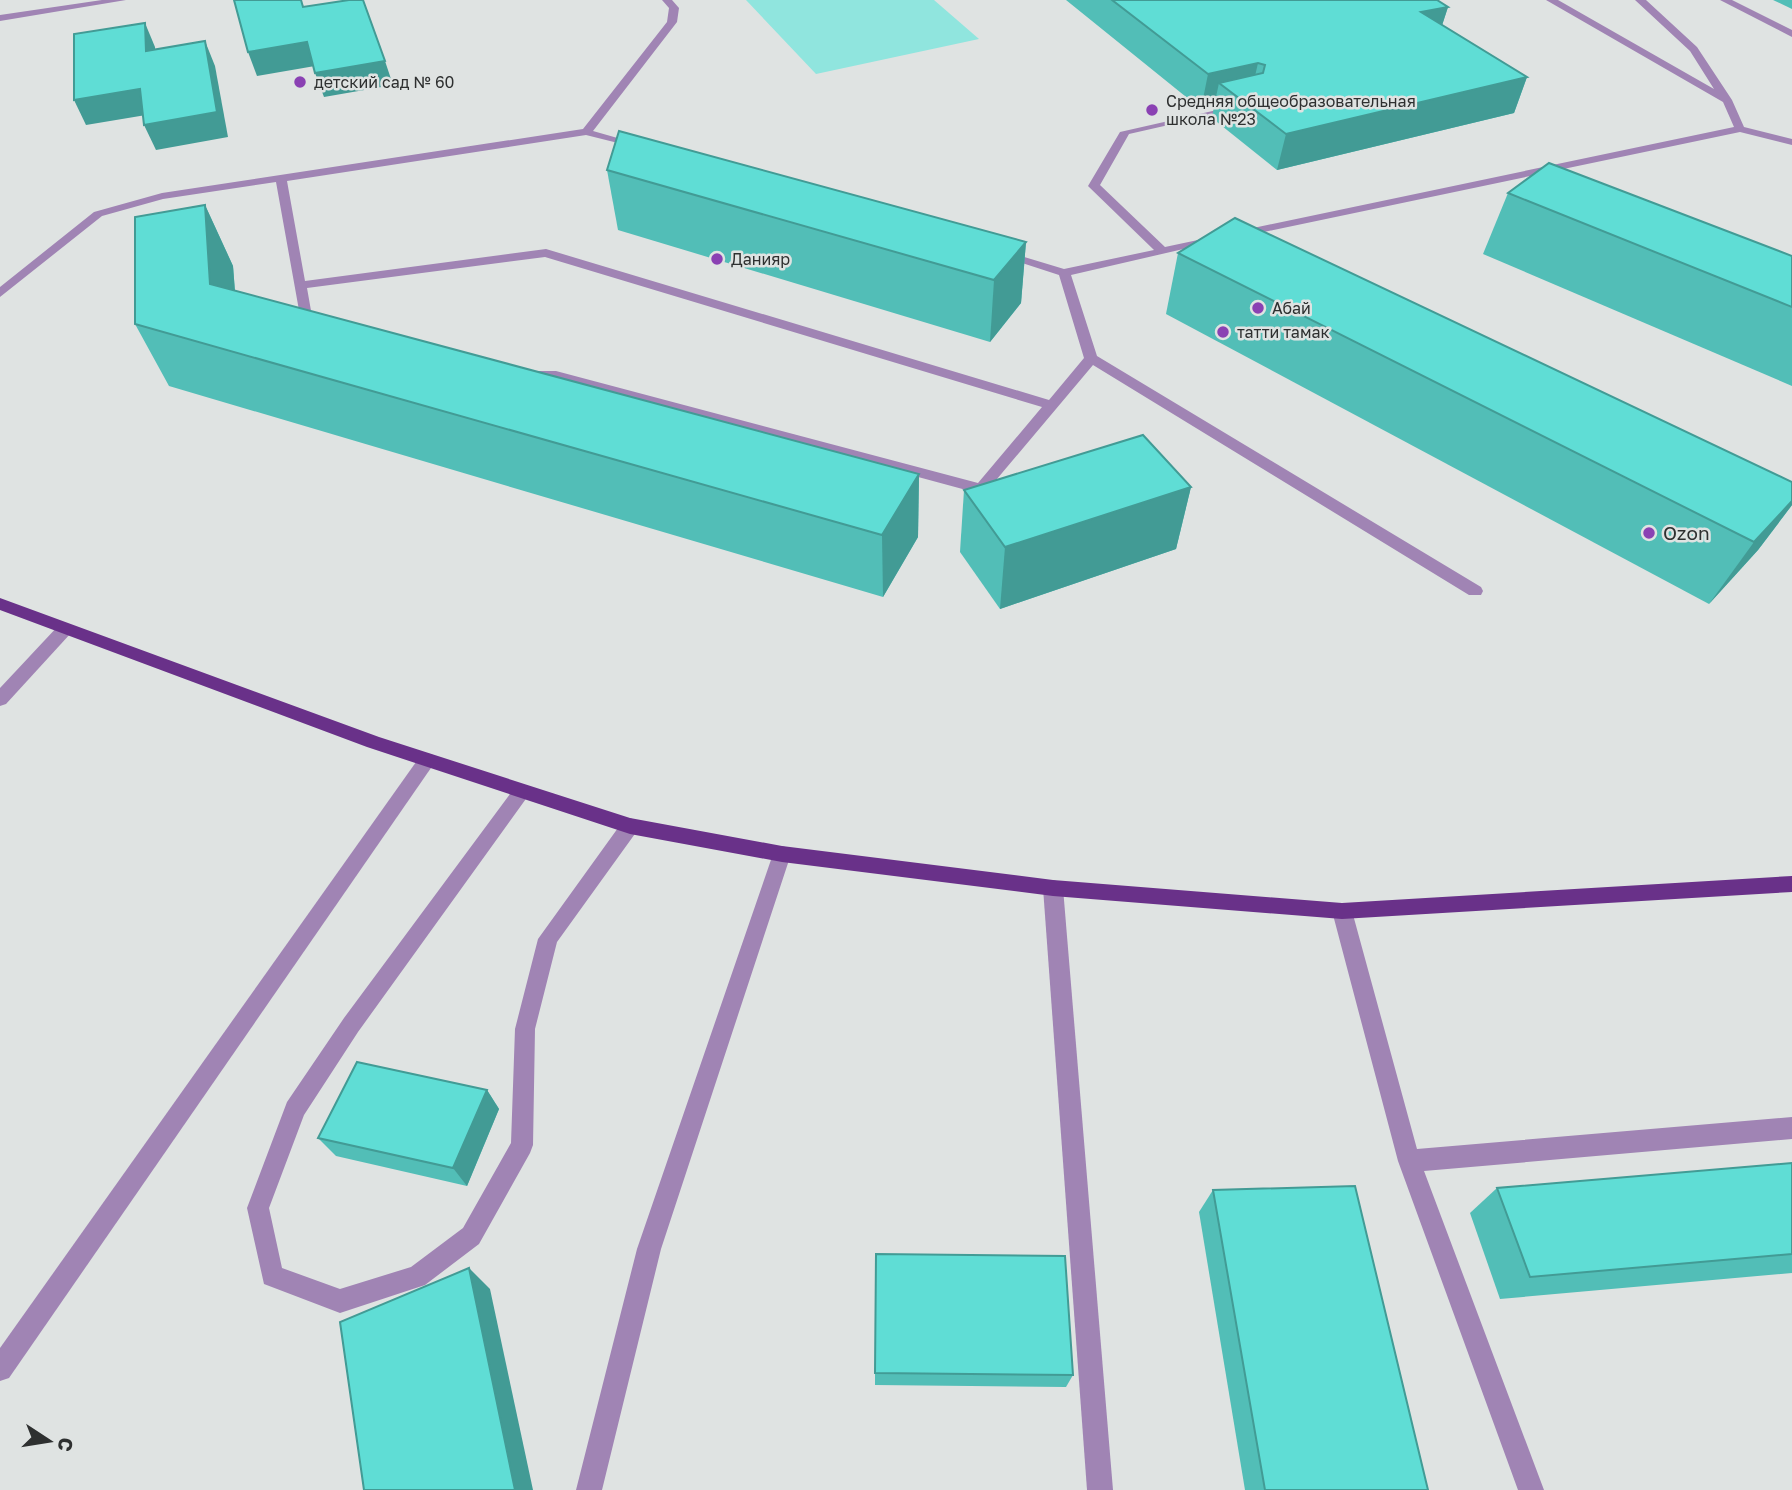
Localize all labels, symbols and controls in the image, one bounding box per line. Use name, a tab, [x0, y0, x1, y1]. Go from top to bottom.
place label: детский сад № 60	[314, 72, 454, 92]
marker: детский сад № 60	[292, 74, 308, 90]
place label: Средняя общеобразовательная школа №23	[1166, 91, 1416, 129]
marker: Средняя общеобразовательная школа №23	[1144, 102, 1160, 118]
place label: Данияр	[731, 249, 790, 269]
marker: Данияр	[709, 251, 725, 267]
place label: Абай	[1272, 298, 1311, 318]
marker: Абай	[1250, 300, 1266, 316]
place label: татти тамак	[1237, 322, 1330, 342]
marker: татти тамак	[1215, 324, 1231, 340]
place label: Ozon	[1663, 521, 1710, 544]
marker: Ozon	[1641, 525, 1657, 541]
north arrow	[14, 1406, 84, 1476]
text: С	[53, 1436, 79, 1454]

